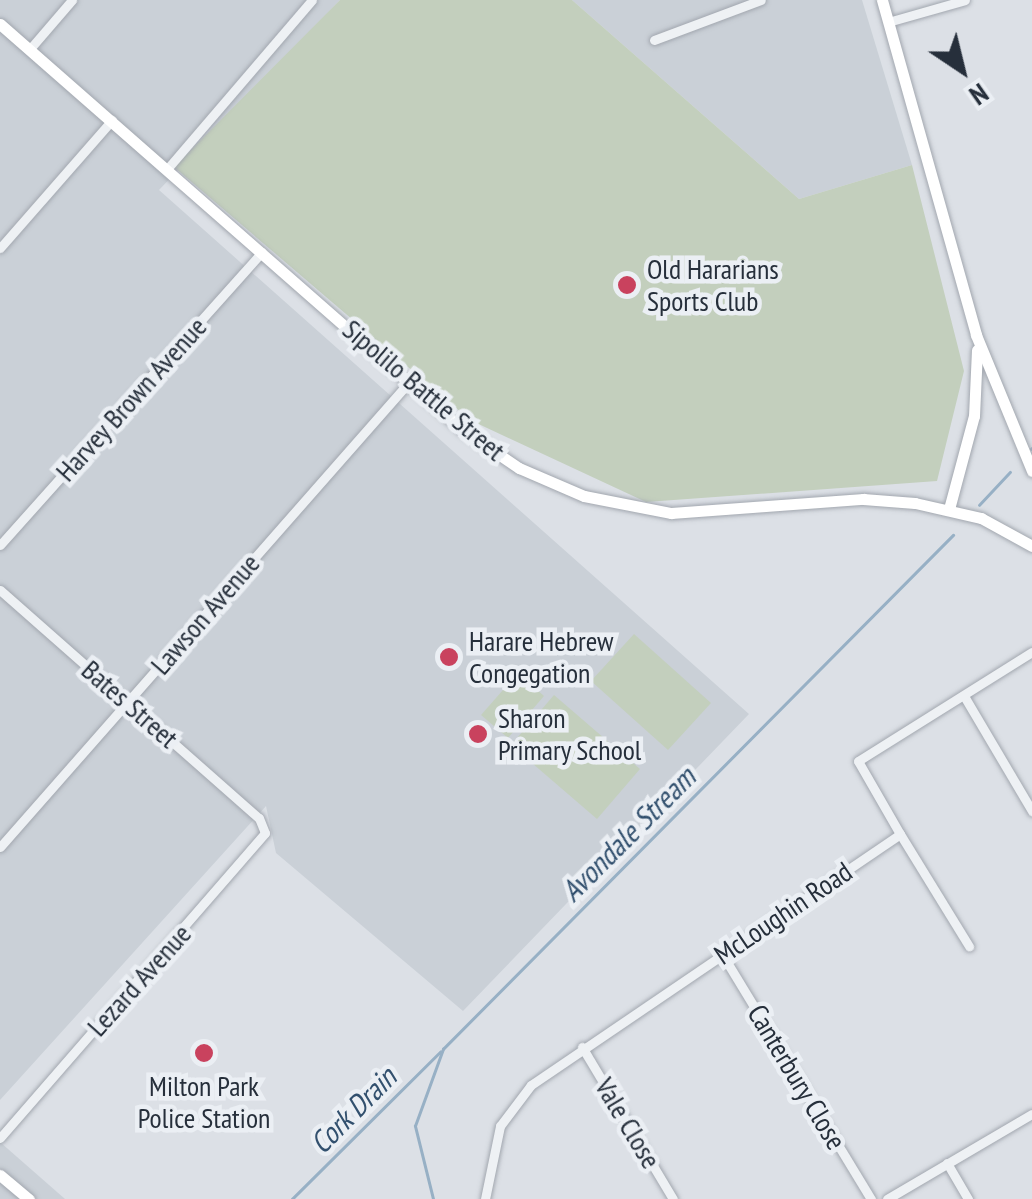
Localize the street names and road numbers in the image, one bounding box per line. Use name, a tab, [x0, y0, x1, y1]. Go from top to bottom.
street label: Harvey Brown Avenue	[48, 310, 214, 488]
street label: Sipolilo Battle Street	[336, 312, 512, 468]
street label: Lawson Avenue	[143, 547, 267, 681]
street label: Bates Street	[75, 653, 185, 755]
street label: McLoughin Road	[708, 855, 858, 971]
street label: Lezard Avenue	[80, 917, 198, 1043]
street label: Canterbury Close	[740, 998, 854, 1156]
street label: Vale Close	[588, 1072, 668, 1174]

